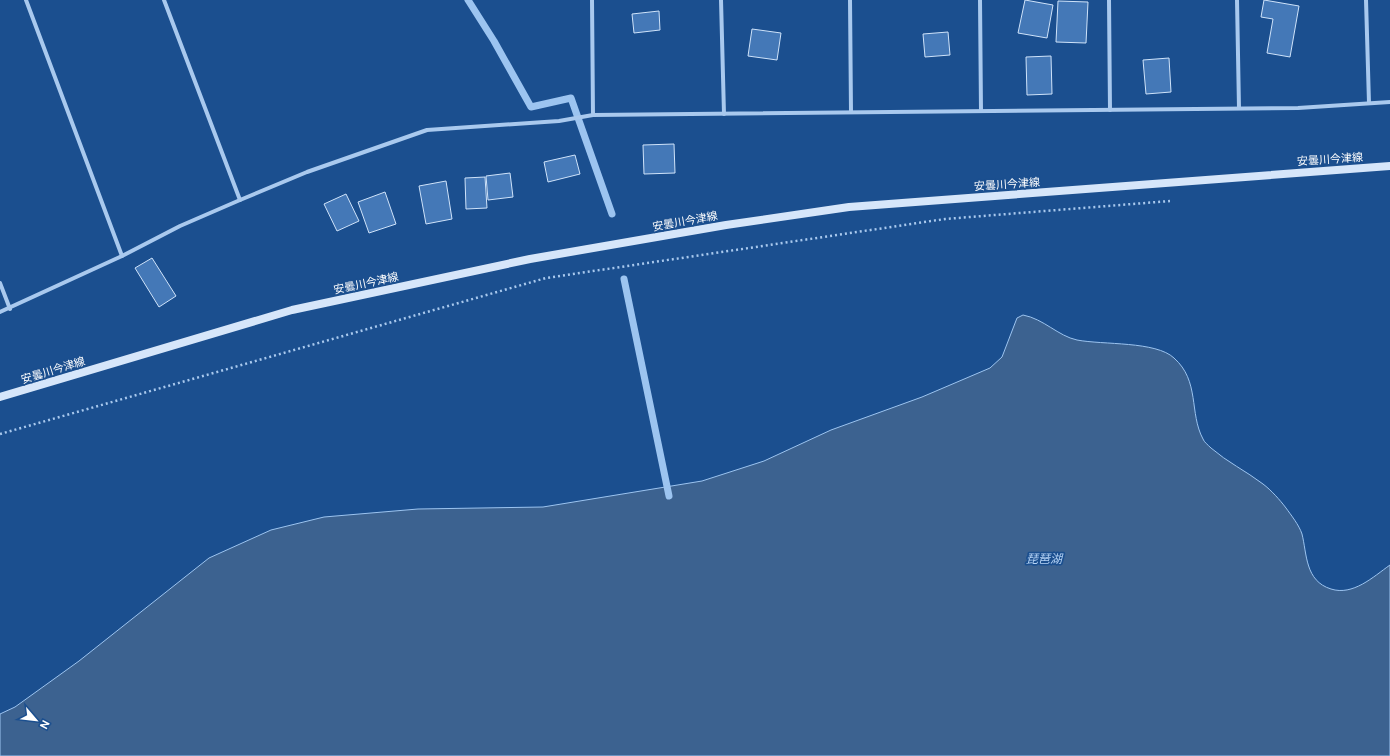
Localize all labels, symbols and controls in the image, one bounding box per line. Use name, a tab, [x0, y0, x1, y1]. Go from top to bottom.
street label: 安曇川今津線	[1297, 150, 1363, 168]
street label: 安曇川今津線	[974, 175, 1040, 193]
street label: 安曇川今津線	[651, 208, 719, 234]
street label: 安曇川今津線	[332, 269, 400, 297]
street label: 安曇川今津線	[19, 354, 87, 386]
water label: 琵琶湖	[1026, 551, 1064, 567]
north arrow	[16, 700, 56, 740]
text: N	[37, 718, 53, 732]

